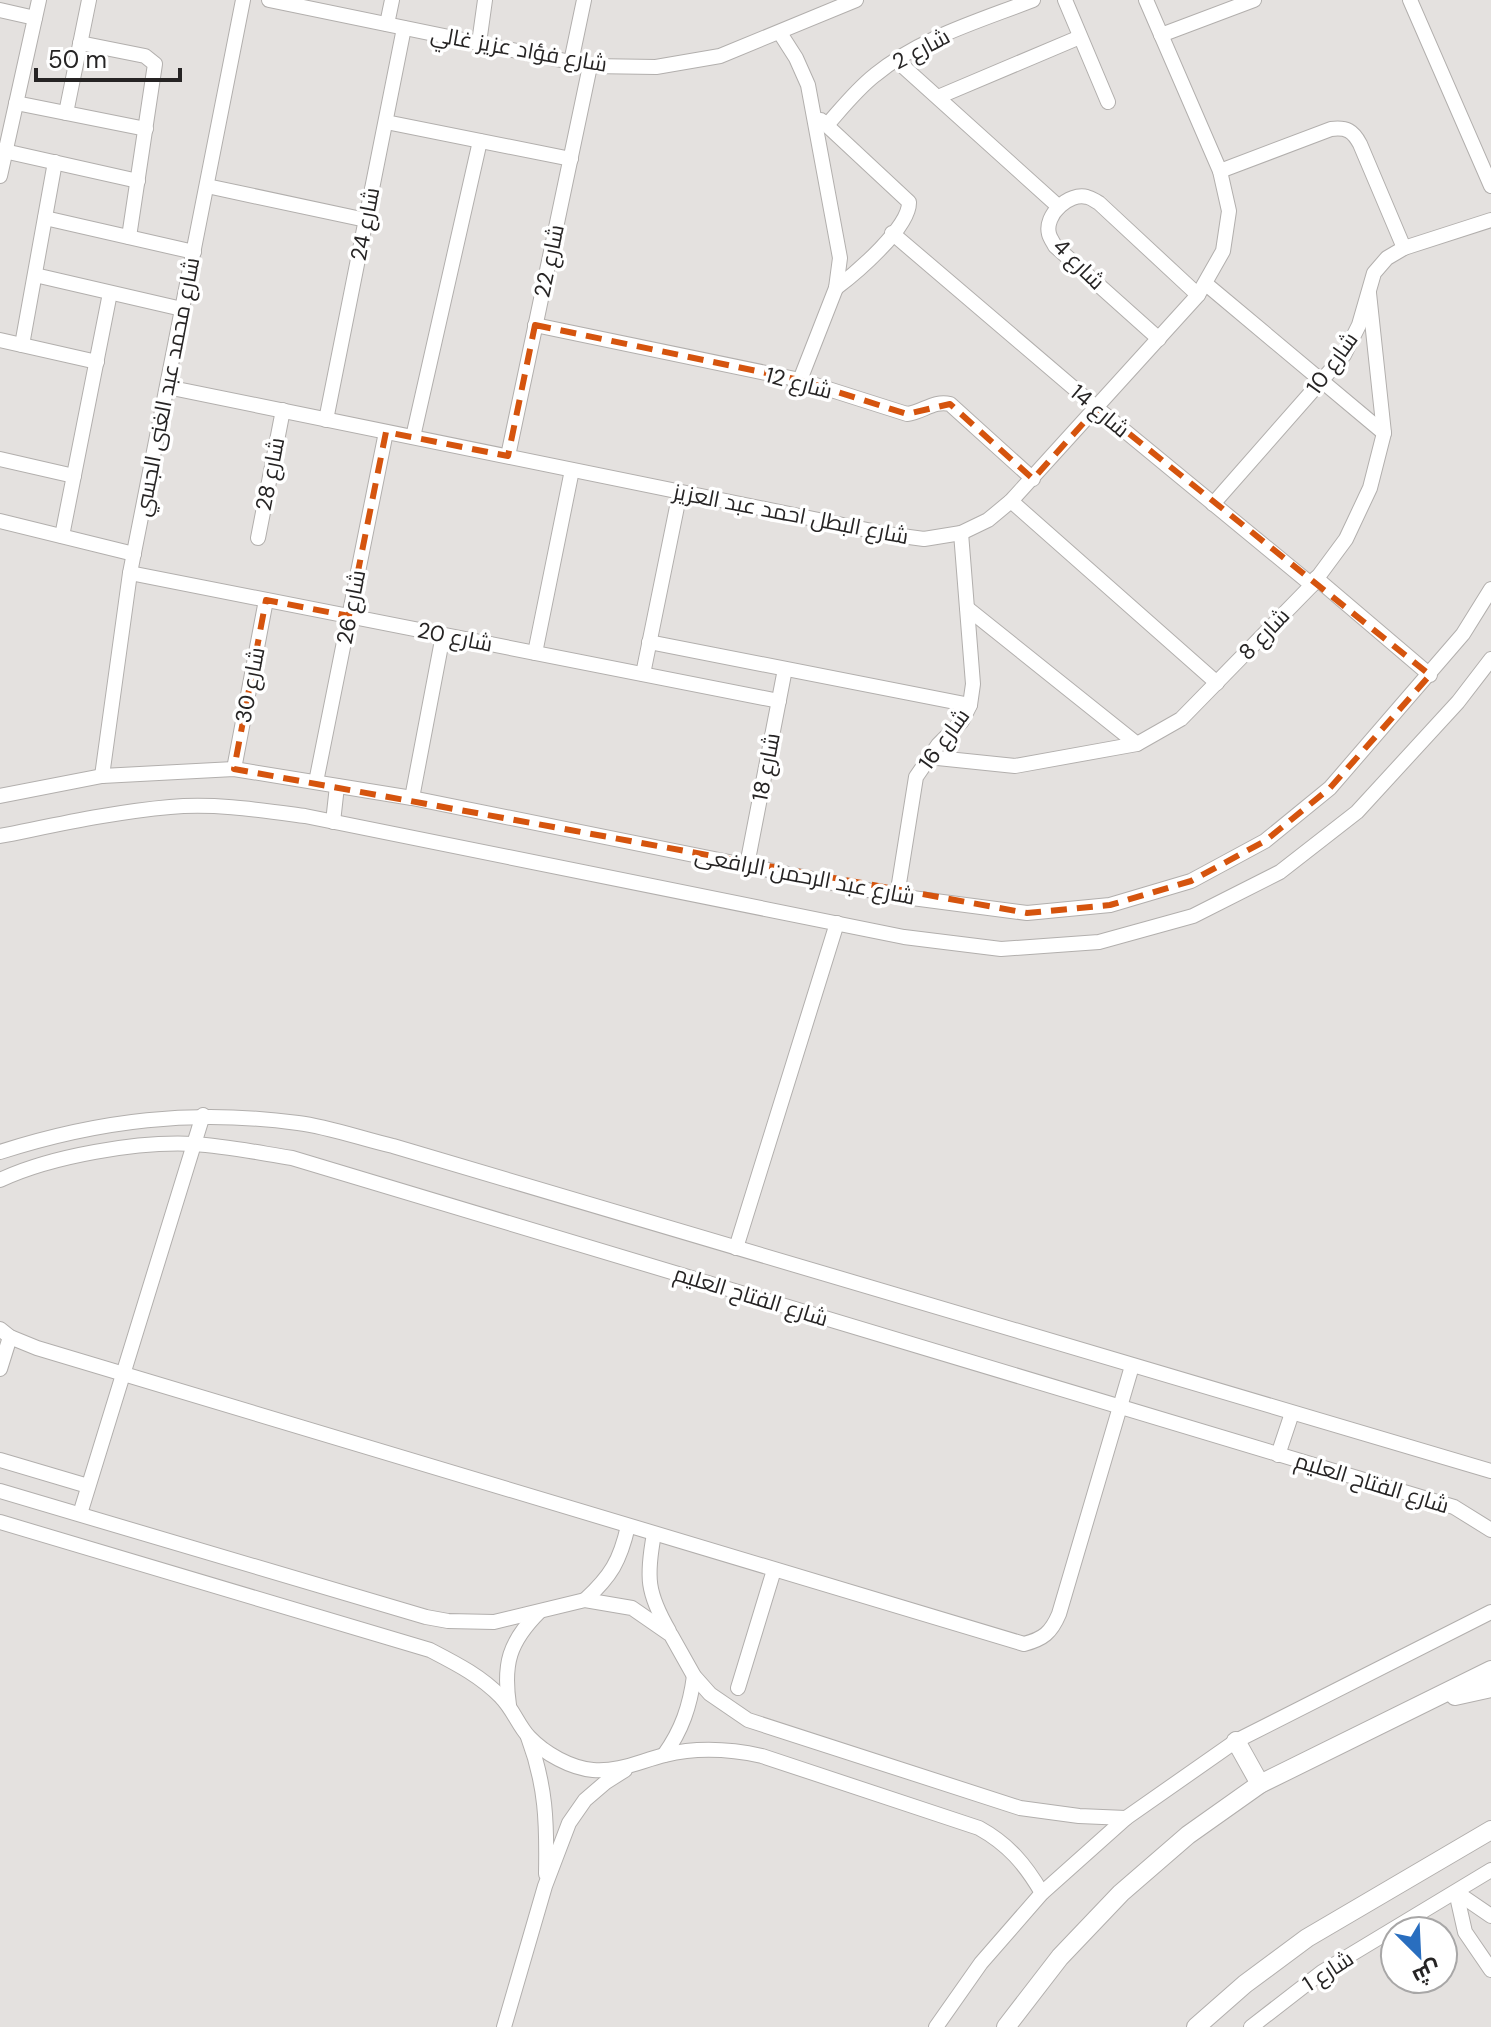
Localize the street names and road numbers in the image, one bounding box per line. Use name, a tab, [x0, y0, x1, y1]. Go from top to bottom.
street label: شارع فؤاد عزيز غالي	[428, 19, 609, 81]
street label: شارع 2	[887, 22, 955, 76]
street label: شارع 24	[344, 185, 386, 263]
street label: شارع 22	[527, 222, 571, 300]
street label: شارع 4	[1047, 232, 1111, 296]
street label: شارع محمد عبد الغنى الجسي	[128, 255, 208, 519]
street label: شارع 10	[1300, 326, 1364, 400]
street label: شارع 12	[762, 360, 836, 406]
street label: شارع 14	[1064, 378, 1136, 444]
street label: شارع 28	[249, 435, 291, 513]
street label: شارع البطل احمد عبد العزيز	[669, 477, 911, 551]
street label: شارع 26	[330, 567, 372, 647]
street label: شارع 8	[1232, 602, 1296, 666]
street label: شارع 20	[415, 616, 495, 658]
street label: شارع 30	[228, 645, 272, 725]
street label: شارع 16	[912, 703, 976, 775]
street label: شارع 18	[745, 731, 787, 803]
street label: شارع عبد الرحمن الرافعى	[692, 840, 918, 912]
street label: شارع الفتاح العليم	[670, 1259, 832, 1334]
street label: شارع الفتاح العليم	[1291, 1446, 1453, 1521]
street label: شارع 1	[1297, 1944, 1359, 1998]

